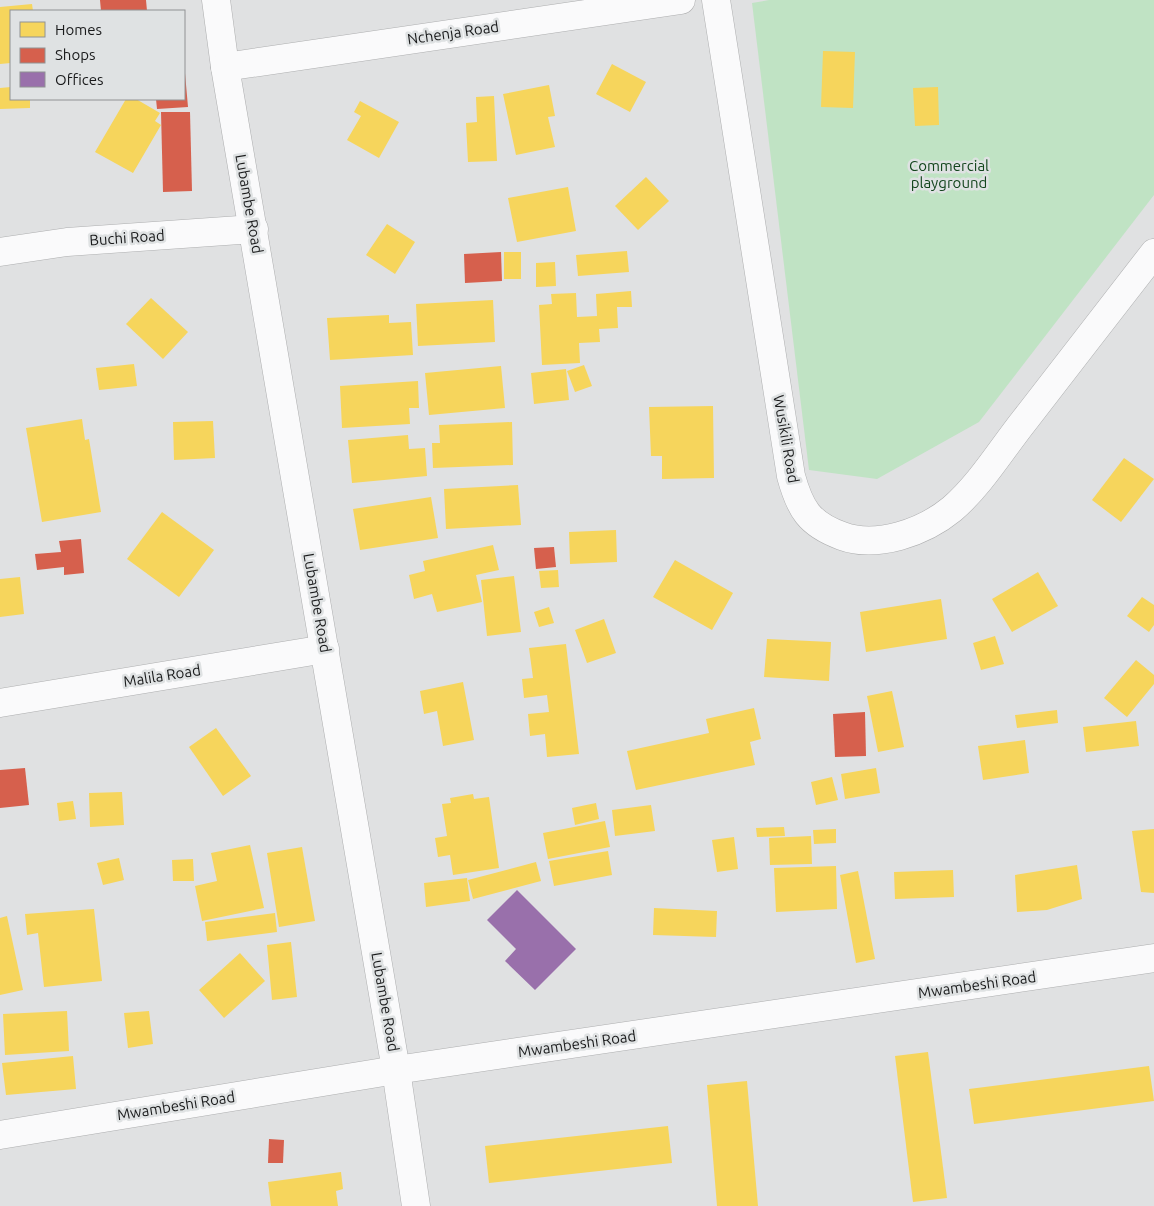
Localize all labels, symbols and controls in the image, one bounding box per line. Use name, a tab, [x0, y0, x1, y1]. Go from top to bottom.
legend	[10, 10, 185, 100]
street label: Nchenja Road	[406, 18, 500, 47]
text: Homes	[55, 21, 102, 38]
text: Shops	[55, 46, 96, 63]
text: Offices	[55, 71, 103, 88]
street label: Lubambe Road	[232, 153, 267, 255]
park label: Commercial playground	[909, 157, 989, 191]
street label: Buchi Road	[89, 226, 165, 249]
street label: Wusikili Road	[770, 393, 803, 484]
street label: Lubambe Road	[300, 552, 335, 654]
street label: Malila Road	[122, 661, 202, 690]
street label: Lubambe Road	[368, 951, 403, 1053]
street label: Mwambeshi Road	[917, 968, 1037, 1001]
street label: Mwambeshi Road	[517, 1027, 637, 1060]
street label: Mwambeshi Road	[116, 1088, 236, 1123]

